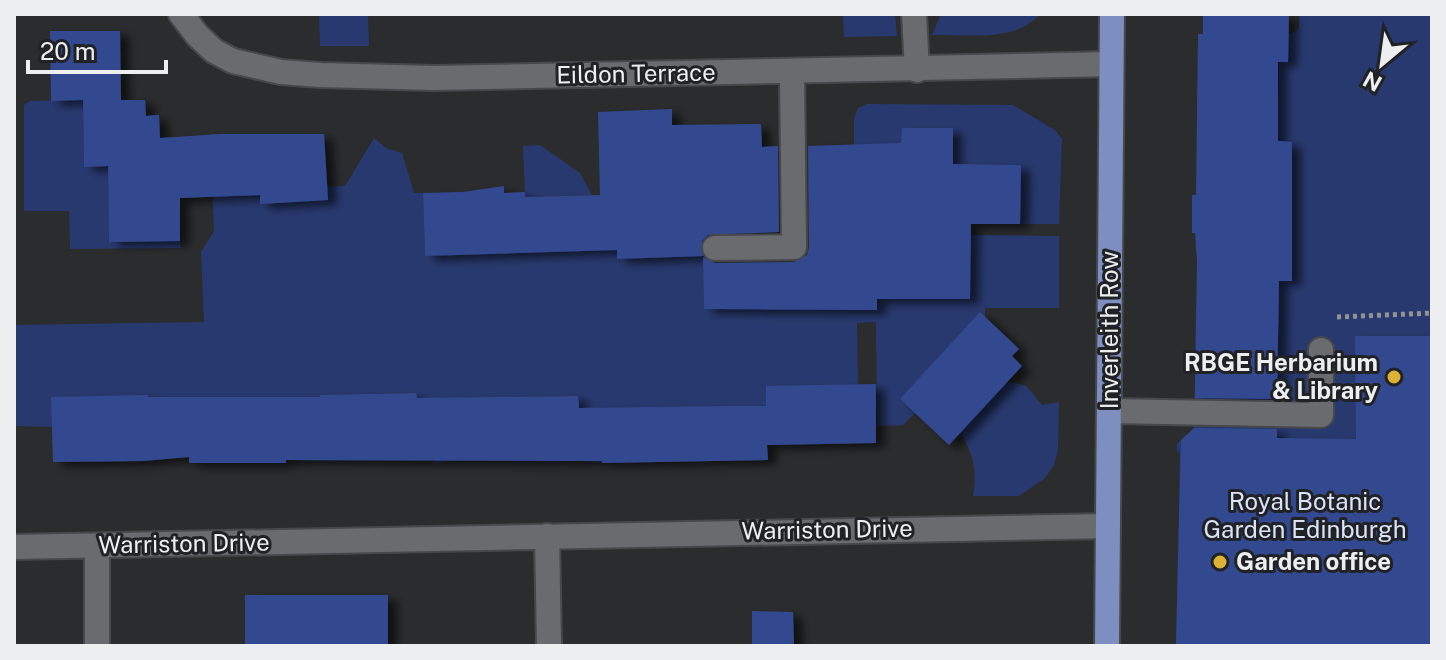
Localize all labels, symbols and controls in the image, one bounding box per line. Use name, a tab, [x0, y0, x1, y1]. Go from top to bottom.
scale bar	[28, 24, 166, 74]
north arrow	[1342, 24, 1422, 104]
text: 20 m	[40, 37, 96, 65]
street label: Eildon Terrace	[556, 58, 716, 88]
text: N	[1358, 66, 1386, 97]
street label: Inverleith Row	[1095, 251, 1123, 409]
place label: RBGE Herbarium & Library	[1184, 348, 1378, 404]
marker: RBGE Herbarium & Library	[1385, 368, 1403, 386]
park label: Royal Botanic Garden Edinburgh	[1204, 487, 1406, 543]
street label: Warriston Drive	[741, 514, 913, 544]
street label: Warriston Drive	[98, 528, 270, 558]
place label: Garden office	[1236, 547, 1391, 575]
marker: Garden office	[1211, 553, 1229, 571]

